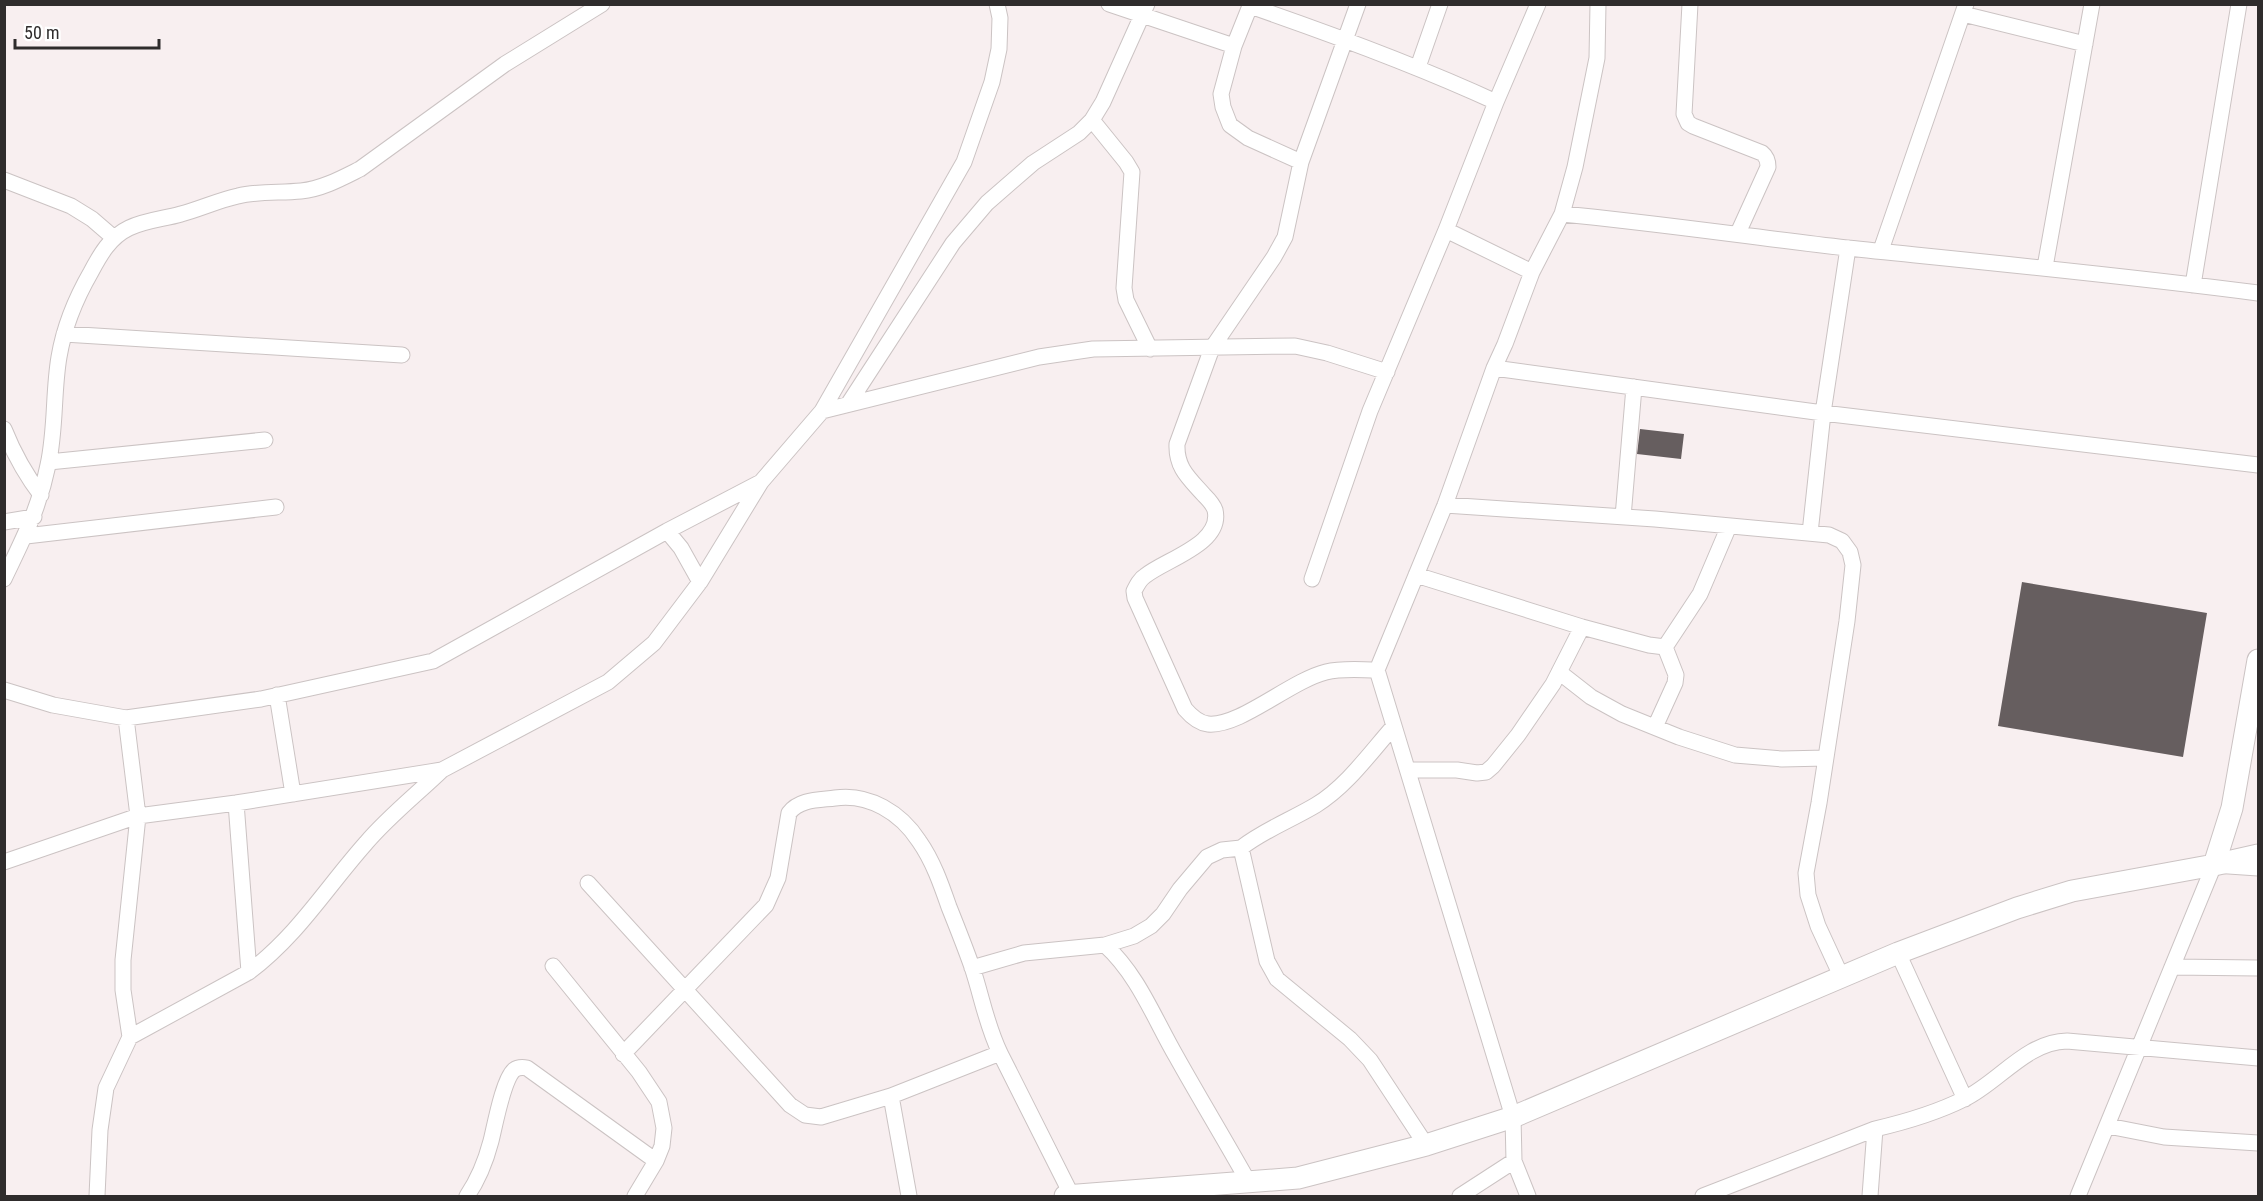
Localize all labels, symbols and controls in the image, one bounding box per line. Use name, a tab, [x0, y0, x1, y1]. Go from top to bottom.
scale bar	[15, 12, 159, 50]
text: 50 m	[24, 22, 59, 43]

